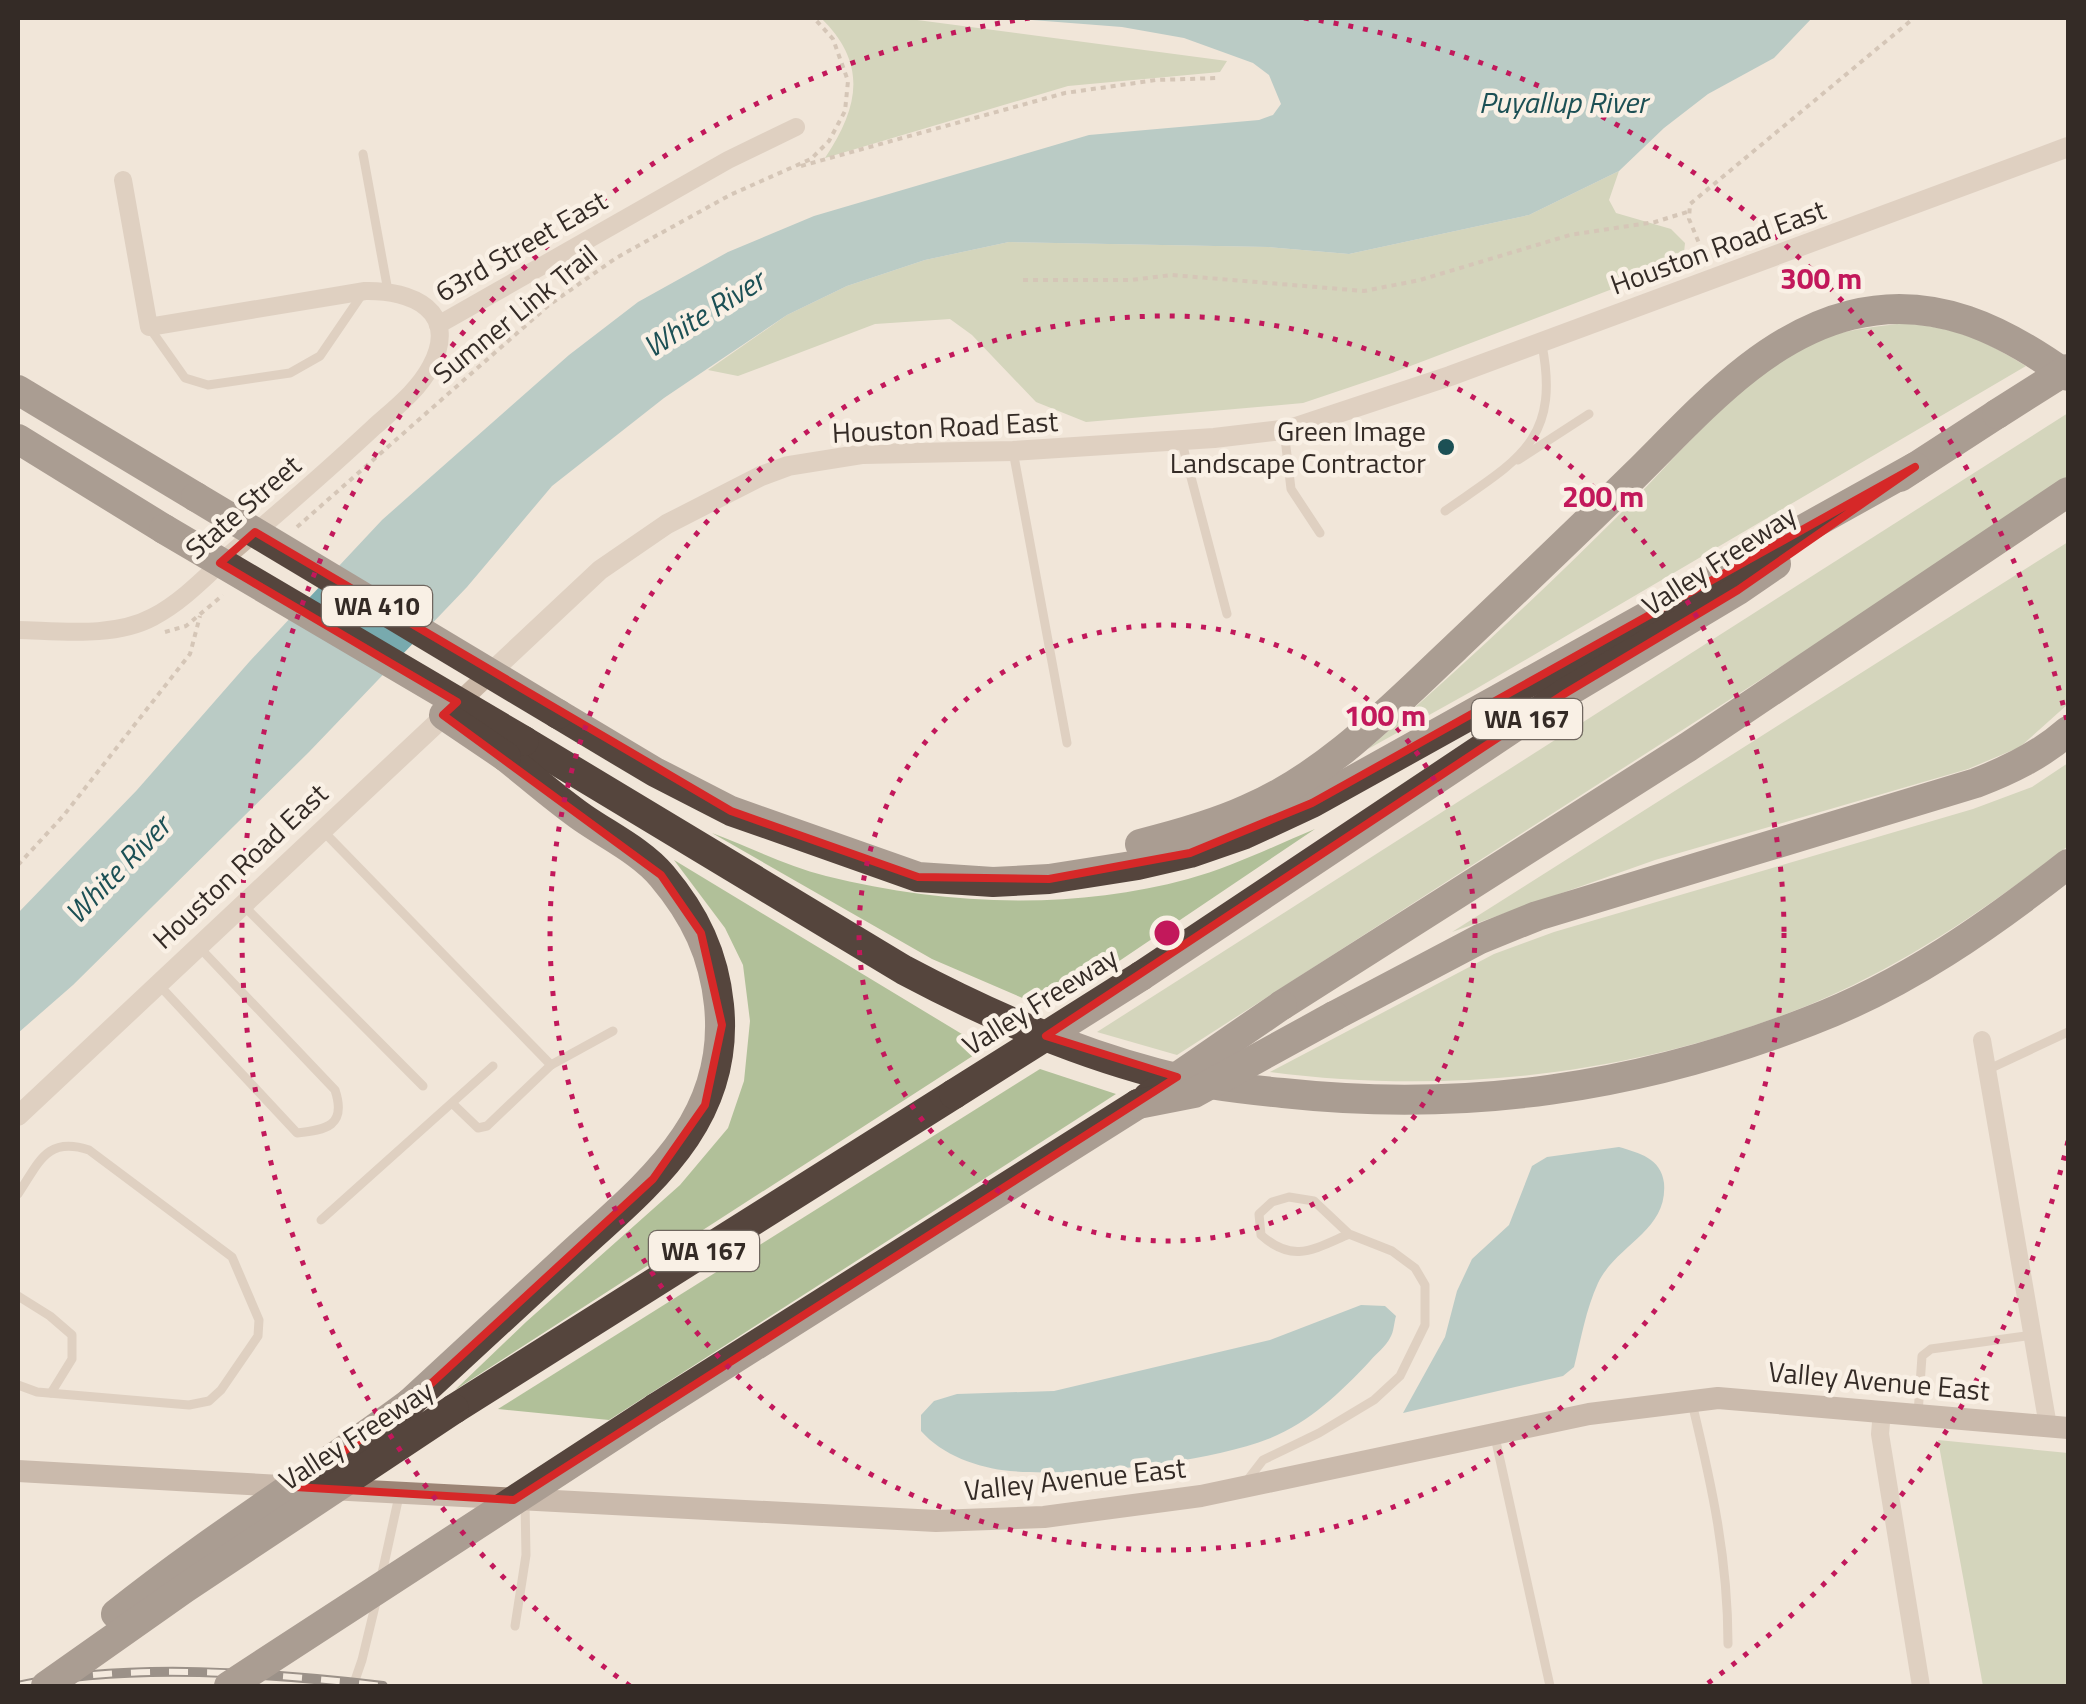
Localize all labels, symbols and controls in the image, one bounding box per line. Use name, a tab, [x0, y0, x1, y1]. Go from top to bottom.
water label: Puyallup River	[1479, 79, 1651, 125]
street label: 63rd Street East	[427, 179, 615, 312]
street label: Houston Road East	[1604, 188, 1832, 305]
street label: Sumner Link Trail	[423, 234, 606, 394]
text: 300 m	[1780, 255, 1862, 301]
water label: White River	[634, 256, 776, 369]
street label: Houston Road East	[831, 399, 1059, 454]
place label: Green Image Landscape Contractor	[1170, 409, 1426, 484]
marker: Green Image Landscape Contractor	[1435, 436, 1457, 458]
street label: State Street	[175, 444, 310, 569]
text: 200 m	[1562, 473, 1644, 519]
street label: Valley Freeway	[1633, 494, 1804, 626]
road number: WA 410	[322, 586, 432, 626]
text: 100 m	[1344, 692, 1426, 738]
road number: WA 167	[1472, 699, 1582, 739]
street label: Houston Road East	[142, 773, 337, 959]
water label: White River	[54, 802, 183, 934]
centre of rings	[1149, 915, 1185, 951]
street label: Valley Freeway	[954, 936, 1126, 1066]
road number: WA 167	[649, 1231, 759, 1271]
street label: Valley Avenue East	[1766, 1349, 1992, 1412]
street label: Valley Freeway	[270, 1369, 441, 1501]
street label: Valley Avenue East	[962, 1445, 1188, 1511]

